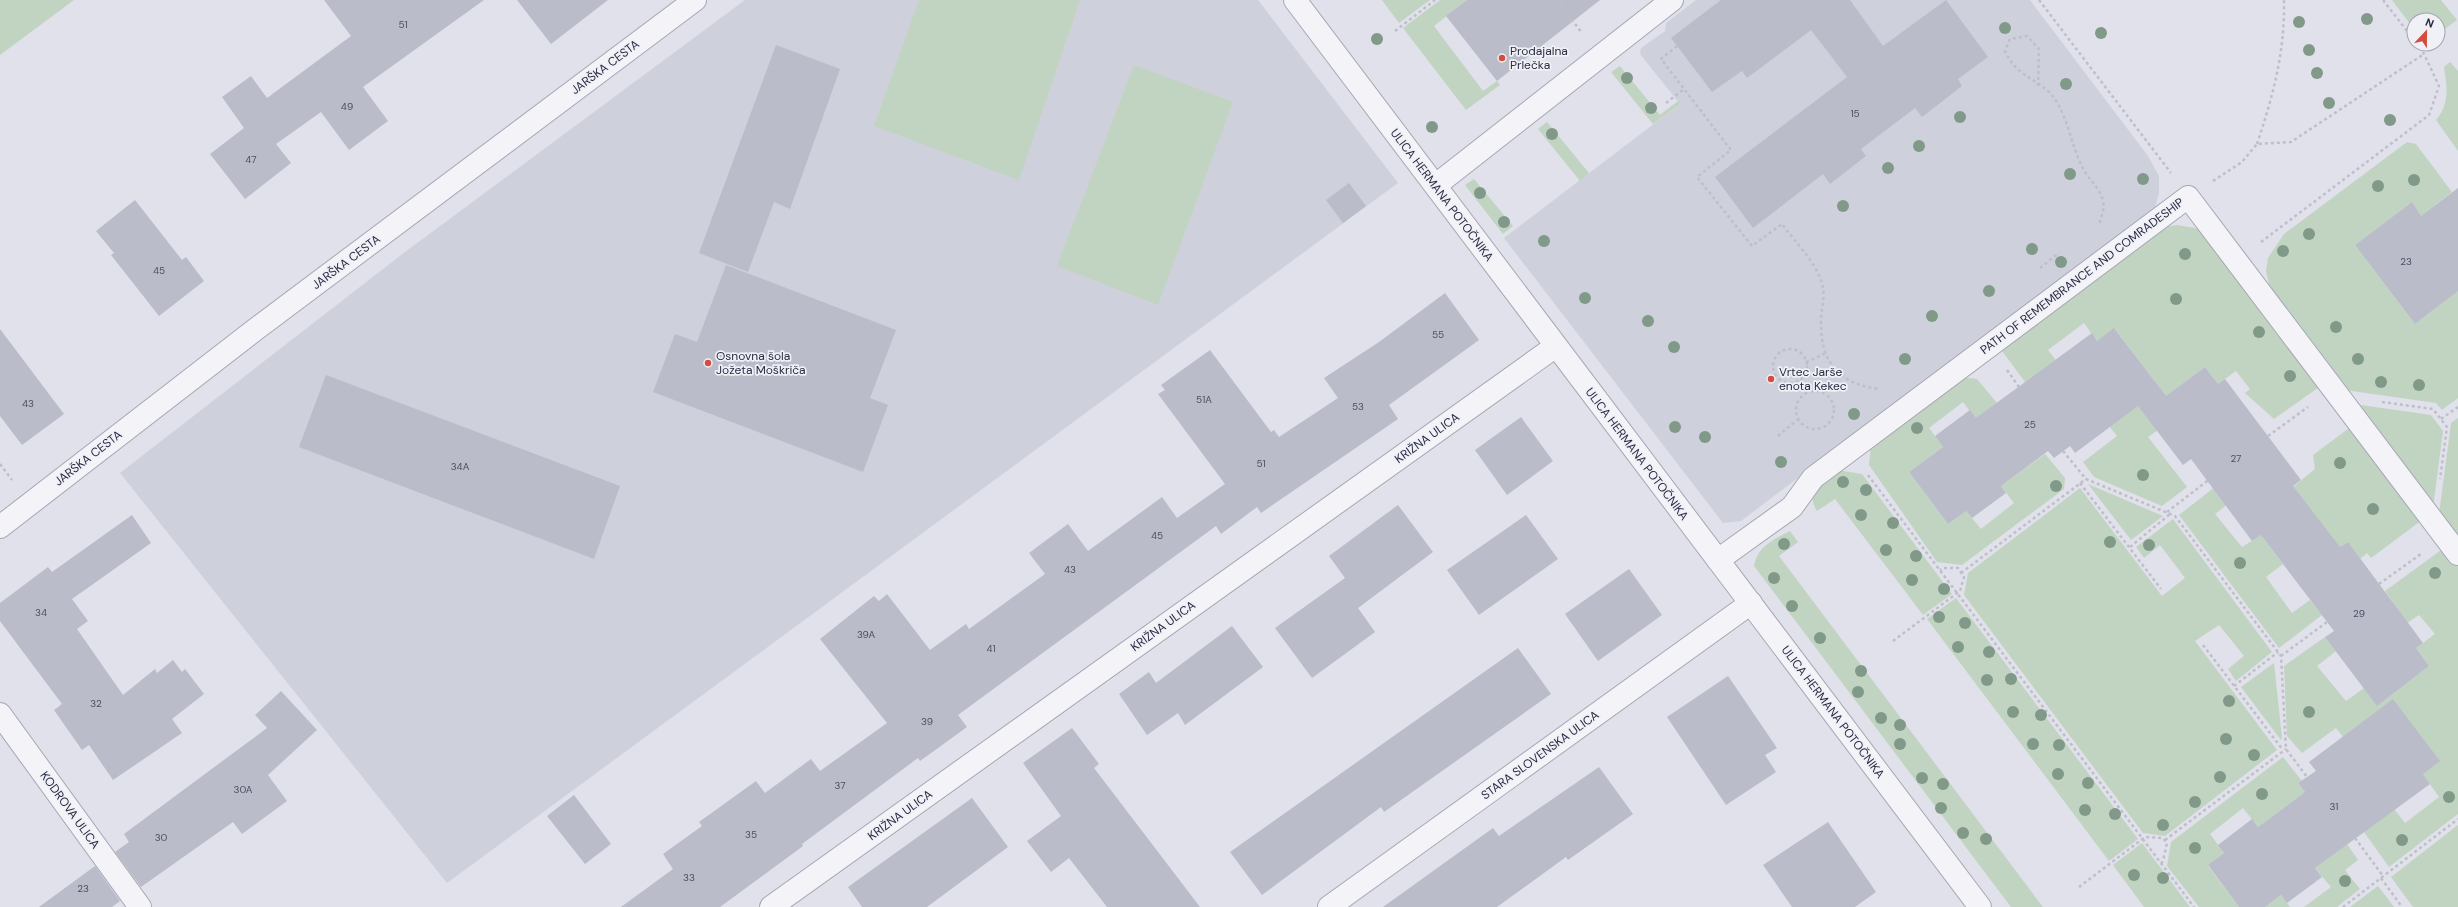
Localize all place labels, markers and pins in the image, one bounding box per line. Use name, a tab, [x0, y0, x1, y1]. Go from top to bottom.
place label: Prodajalna Prlečka	[1510, 43, 1568, 73]
marker: Prodajalna Prlečka	[1497, 53, 1507, 63]
place label: Osnovna šola Jožeta Moškriča	[716, 348, 806, 378]
marker: Osnovna šola Jožeta Moškriča	[703, 358, 713, 368]
place label: Vrtec Jarše enota Kekec	[1779, 364, 1847, 394]
marker: Vrtec Jarše enota Kekec	[1766, 374, 1776, 384]

